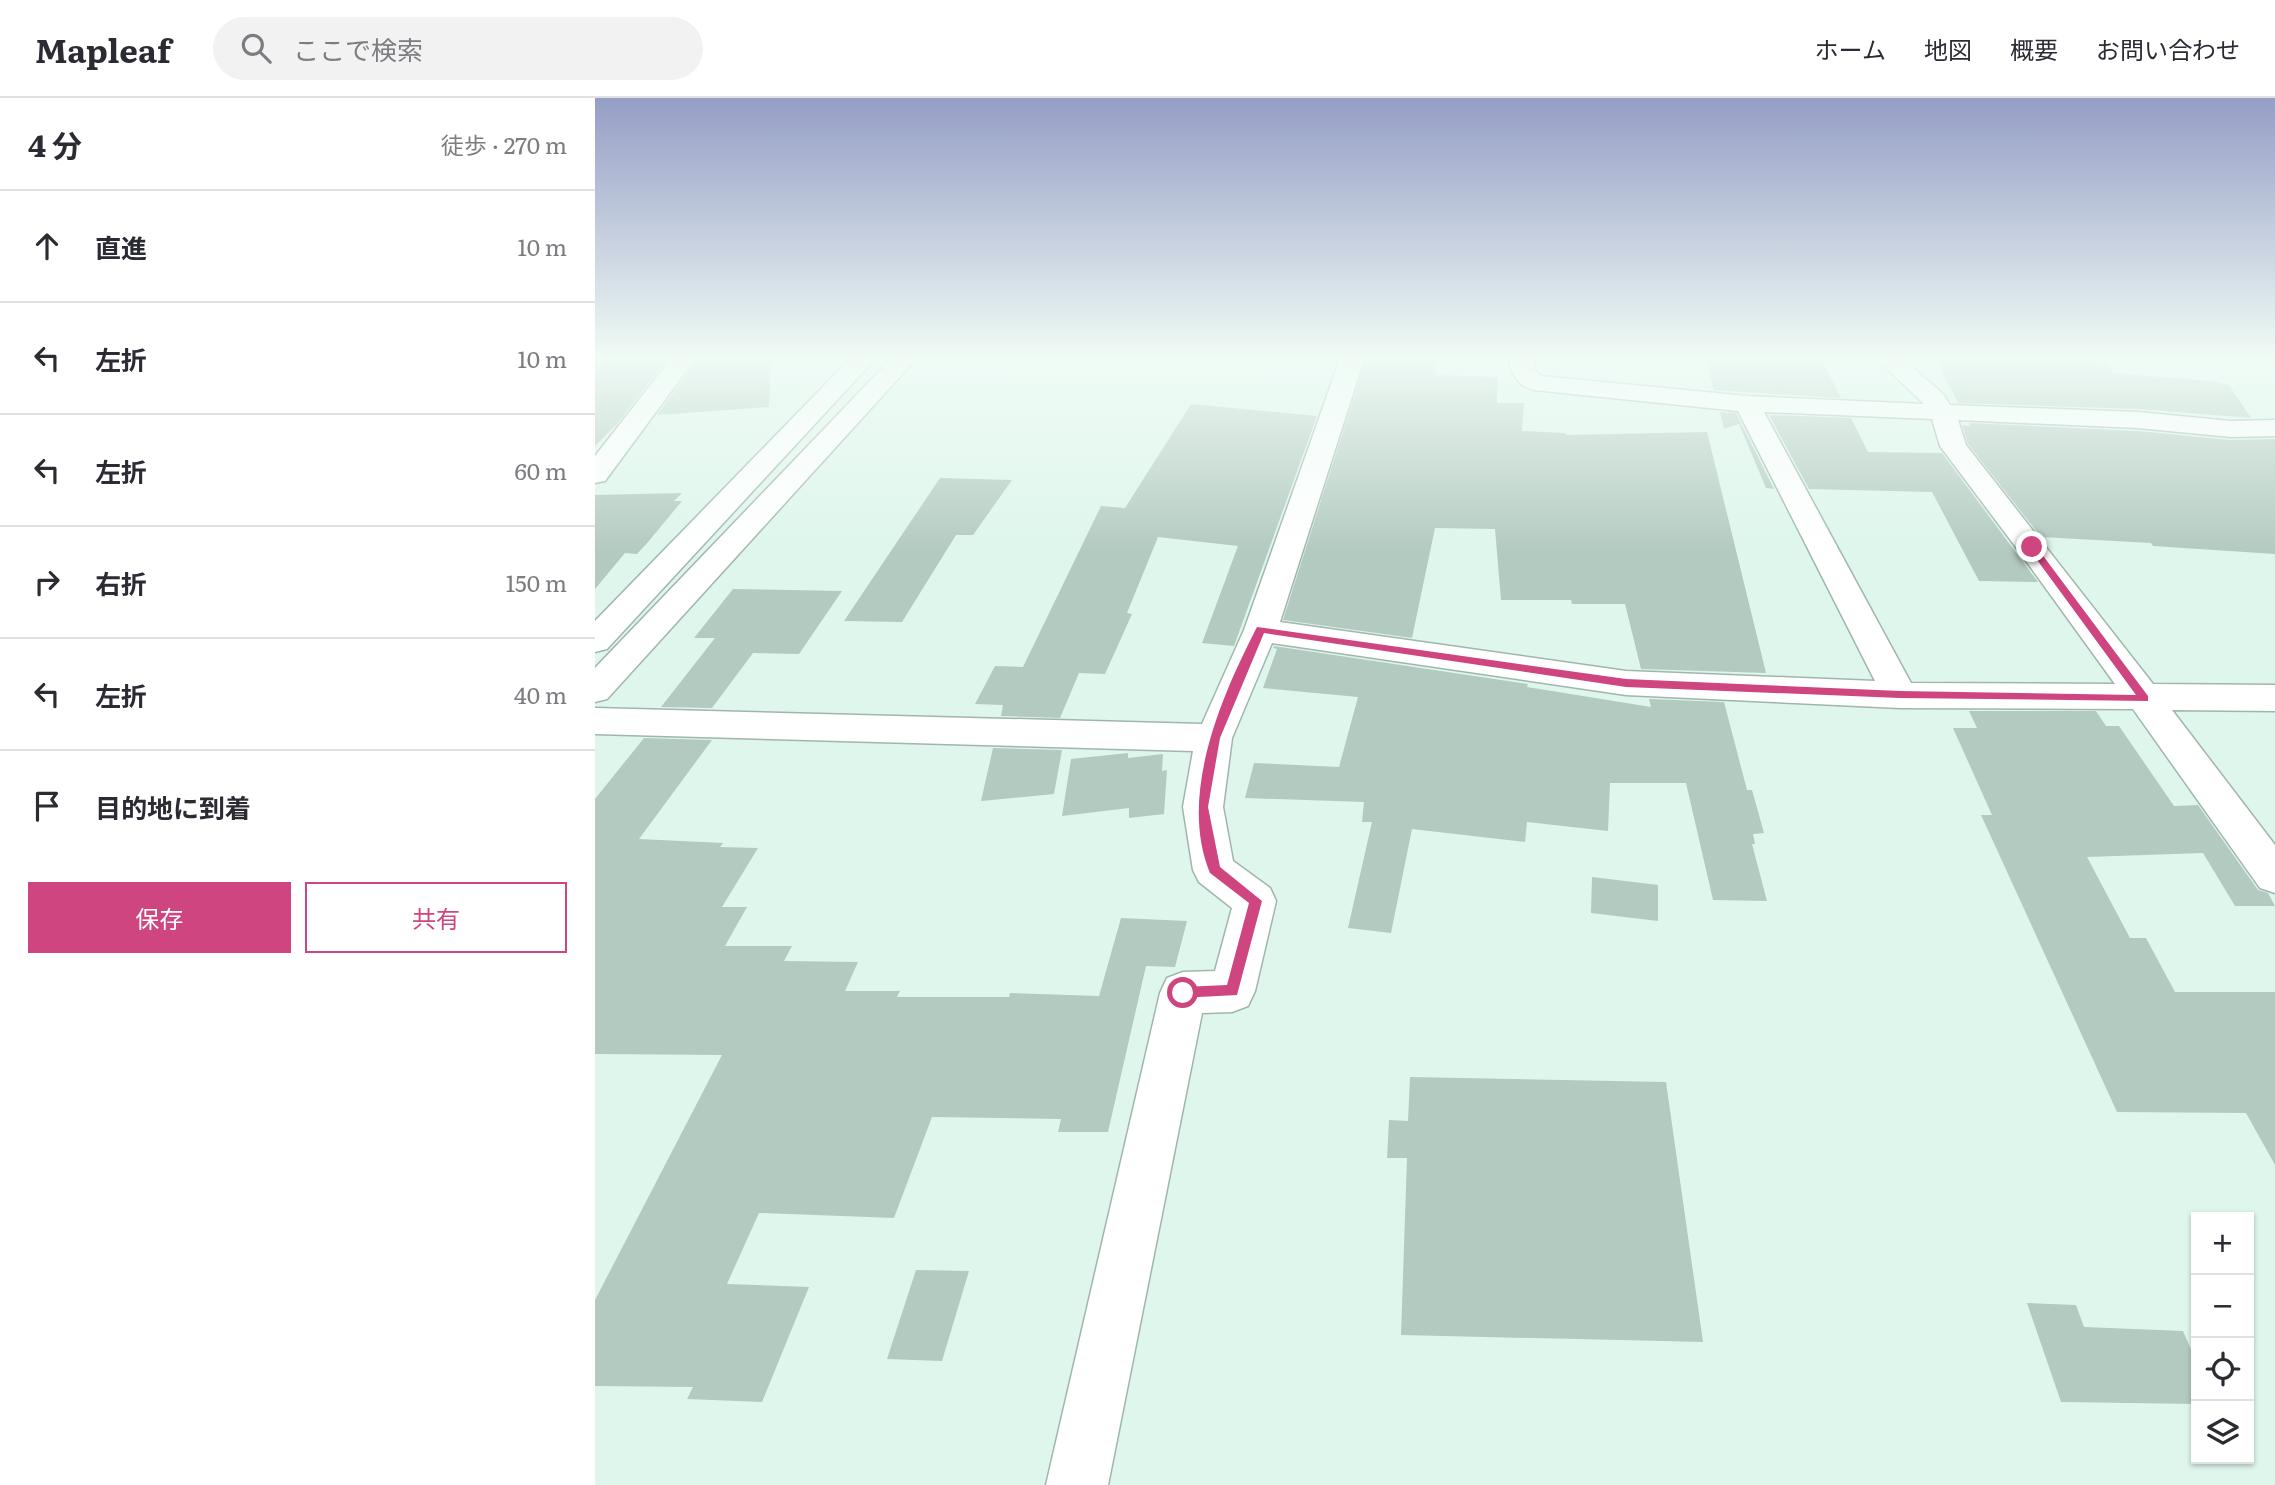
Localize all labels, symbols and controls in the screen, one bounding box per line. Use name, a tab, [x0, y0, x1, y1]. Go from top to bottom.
search box	[213, 17, 703, 80]
text: Mapleaf	[35, 24, 171, 73]
icon: search	[237, 29, 275, 67]
text: ここで検索	[293, 29, 423, 68]
text: ホーム	[1815, 31, 1886, 66]
text: 地図	[1924, 31, 1972, 66]
text: 概要	[2010, 31, 2058, 66]
text: お問い合わせ	[2096, 31, 2240, 66]
text: 4 分	[28, 122, 82, 166]
text: 徒歩 · 270 m	[441, 127, 567, 161]
icon: ahead	[28, 227, 66, 265]
text: 直進	[95, 227, 147, 266]
text: 10 m	[517, 229, 567, 263]
icon: left	[28, 339, 66, 377]
text: 左折	[95, 339, 147, 378]
text: 10 m	[517, 341, 567, 375]
icon: left	[28, 451, 66, 489]
text: 左折	[95, 451, 147, 490]
text: 60 m	[514, 453, 567, 487]
route end	[2016, 531, 2047, 562]
icon: right	[28, 563, 66, 601]
text: 右折	[95, 563, 147, 602]
text: 150 m	[506, 565, 567, 599]
icon: left	[28, 675, 66, 713]
text: 左折	[95, 675, 147, 714]
text: 40 m	[514, 677, 567, 711]
icon: arrive	[28, 787, 66, 825]
text: 目的地に到着	[95, 787, 251, 826]
button: 保存	[28, 882, 291, 953]
button: 共有	[305, 882, 567, 953]
route start	[1167, 977, 1198, 1008]
map controls	[2191, 1212, 2254, 1464]
button: +	[2191, 1212, 2254, 1275]
button: −	[2191, 1275, 2254, 1338]
button: locate	[2191, 1338, 2254, 1401]
button: layers	[2191, 1401, 2254, 1464]

